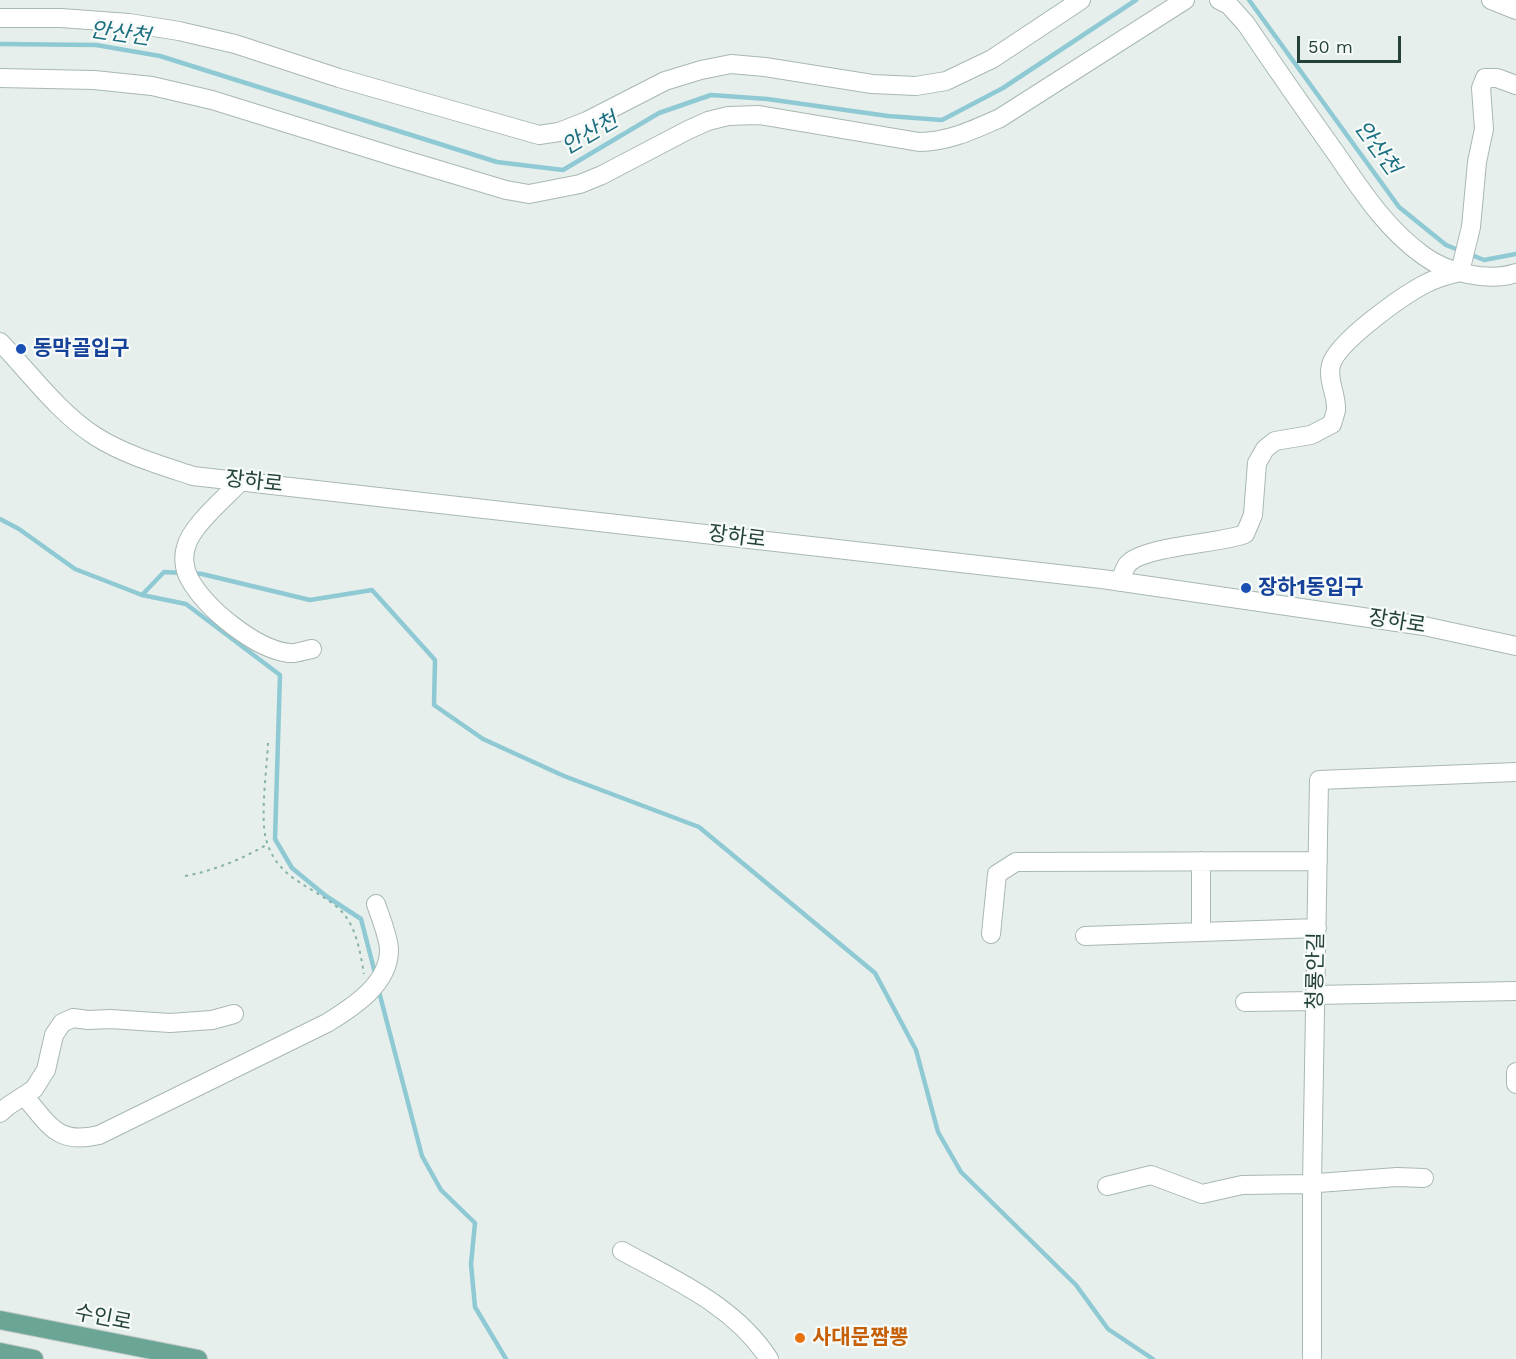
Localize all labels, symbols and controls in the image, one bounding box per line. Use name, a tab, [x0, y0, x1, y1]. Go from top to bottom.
water label: 안산천	[88, 17, 152, 51]
scale bar	[1300, 24, 1404, 62]
text: 50 m	[1308, 36, 1353, 57]
water label: 안산천	[557, 107, 623, 161]
water label: 안산천	[1348, 116, 1406, 180]
place label: 동막골입구	[33, 336, 130, 362]
marker: 동막골입구	[14, 342, 28, 356]
street label: 장하로	[224, 466, 284, 498]
street label: 장하로	[707, 521, 767, 553]
place label: 장하1동입구	[1258, 575, 1364, 601]
marker: 장하1동입구	[1239, 581, 1253, 595]
street label: 장하로	[1366, 605, 1428, 639]
street label: 청룡안길	[1303, 932, 1329, 1010]
street label: 수인로	[72, 1300, 134, 1336]
place label: 사대문짬뽕	[812, 1325, 909, 1351]
marker: 사대문짬뽕	[793, 1331, 807, 1345]

